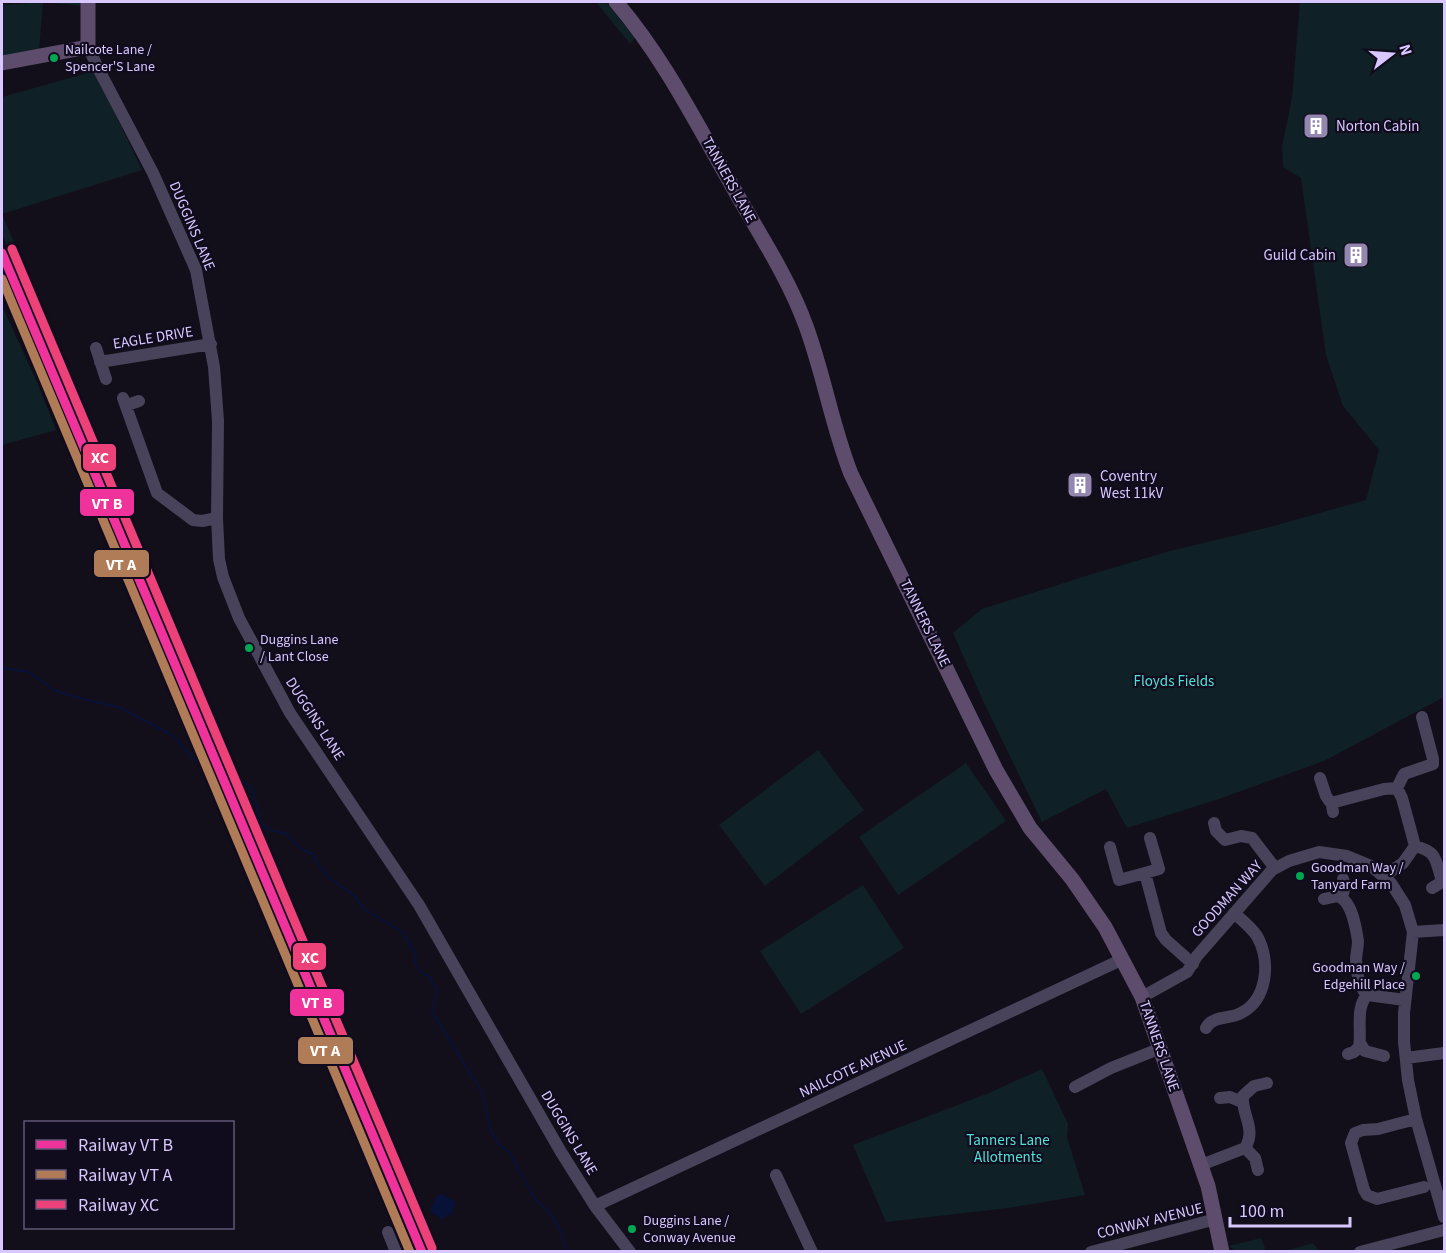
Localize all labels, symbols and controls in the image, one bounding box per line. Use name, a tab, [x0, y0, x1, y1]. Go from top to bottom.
north arrow	[1362, 24, 1422, 84]
place label: Nailcote Lane / Spencer'S Lane	[65, 40, 155, 77]
text: N	[1393, 42, 1417, 58]
marker: Nailcote Lane / Spencer'S Lane	[48, 52, 60, 64]
building icon: Norton Cabin	[1301, 111, 1331, 141]
place label: Norton Cabin	[1336, 116, 1420, 137]
street label: TANNERS LANE	[697, 133, 761, 227]
street label: DUGGINS LANE	[164, 178, 220, 274]
building icon: Guild Cabin	[1341, 240, 1371, 270]
place label: Guild Cabin	[1263, 245, 1336, 266]
street label: EAGLE DRIVE	[112, 321, 195, 355]
line badge: XC	[82, 443, 117, 472]
text: XC	[91, 447, 109, 469]
place label: Coventry West 11kV	[1100, 466, 1164, 504]
building icon: Coventry West 11kV	[1065, 470, 1095, 500]
line badge: VT B	[79, 488, 135, 517]
text: VT B	[91, 493, 123, 515]
line badge: VT A	[93, 549, 150, 578]
text: VT A	[105, 554, 137, 576]
street label: TANNERS LANE	[895, 576, 955, 671]
place label: Duggins Lane / Lant Close	[260, 630, 339, 667]
marker: Duggins Lane / Lant Close	[243, 642, 255, 654]
park label: Floyds Fields	[1134, 671, 1214, 692]
street label: DUGGINS LANE	[280, 673, 350, 765]
street label: GOODMAN WAY	[1187, 855, 1268, 942]
place label: Goodman Way / Tanyard Farm	[1311, 858, 1404, 895]
marker: Goodman Way / Tanyard Farm	[1294, 870, 1306, 882]
line badge: XC	[292, 942, 327, 971]
text: XC	[301, 947, 319, 969]
place label: Goodman Way / Edgehill Place	[1312, 958, 1405, 995]
marker: Goodman Way / Edgehill Place	[1410, 970, 1422, 982]
line badge: VT B	[289, 988, 345, 1017]
text: VT B	[301, 992, 333, 1014]
street label: TANNERS LANE	[1134, 998, 1184, 1095]
street label: NAILCOTE AVENUE	[796, 1035, 910, 1103]
line badge: VT A	[297, 1036, 354, 1065]
text: VT A	[309, 1040, 341, 1062]
street label: DUGGINS LANE	[535, 1087, 603, 1179]
legend	[24, 1121, 234, 1229]
park label: Tanners Lane Allotments	[966, 1130, 1050, 1168]
text: Railway VT B	[78, 1133, 173, 1158]
text: Railway VT A	[78, 1163, 173, 1188]
scale bar	[1230, 1190, 1350, 1228]
text: Railway XC	[78, 1193, 159, 1218]
street label: CONWAY AVENUE	[1095, 1198, 1205, 1244]
text: 100 m	[1239, 1199, 1284, 1224]
place label: Duggins Lane / Conway Avenue	[643, 1211, 736, 1248]
marker: Duggins Lane / Conway Avenue	[626, 1223, 638, 1235]

